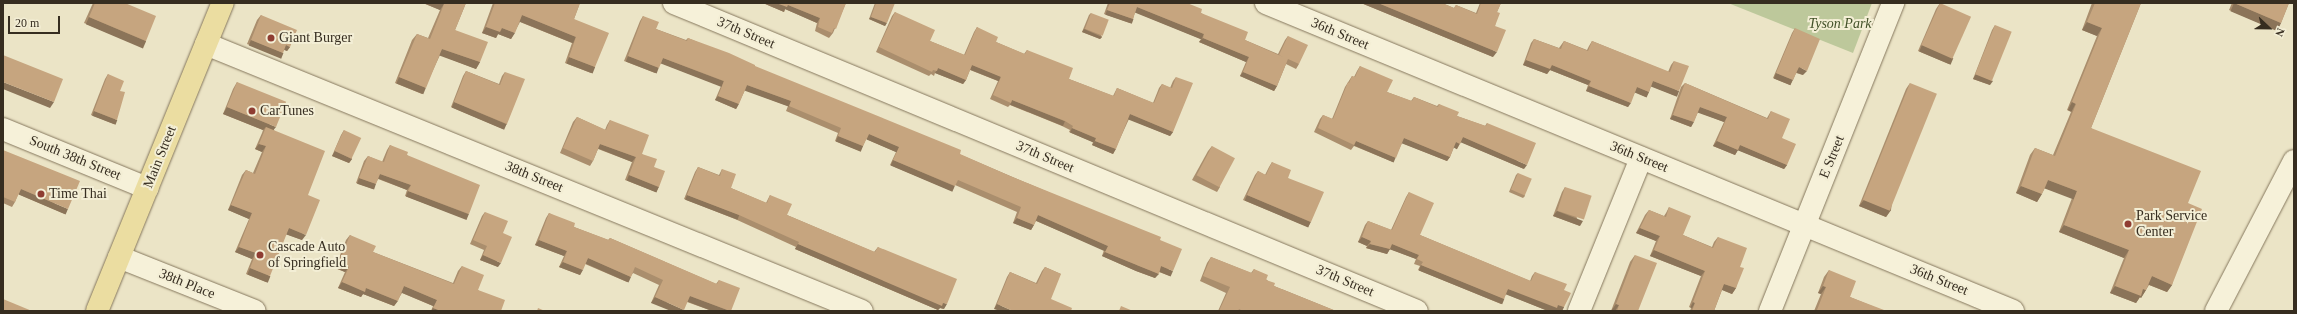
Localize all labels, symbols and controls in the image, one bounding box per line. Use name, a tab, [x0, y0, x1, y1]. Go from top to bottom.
scale bar	[10, 8, 62, 34]
north arrow	[2249, 8, 2289, 48]
street label: 37th Street	[715, 13, 777, 53]
street label: 36th Street	[1309, 14, 1371, 54]
text: 20 m	[15, 16, 39, 30]
park label: Tyson Park	[1808, 16, 1872, 32]
text: N	[2273, 27, 2287, 38]
place label: Giant Burger	[279, 30, 352, 46]
marker: Giant Burger	[266, 33, 276, 43]
place label: CarTunes	[260, 103, 314, 119]
marker: CarTunes	[247, 106, 257, 116]
street label: Main Street	[140, 123, 180, 191]
street label: South 38th Street	[27, 132, 123, 184]
street label: E Street	[1816, 133, 1848, 181]
street label: 37th Street	[1014, 137, 1076, 177]
street label: 36th Street	[1608, 138, 1670, 176]
street label: 38th Street	[503, 158, 565, 196]
place label: Time Thai	[49, 186, 107, 202]
marker: Time Thai	[36, 189, 46, 199]
place label: Park Service Center	[2136, 208, 2207, 240]
marker: Park Service Center	[2123, 219, 2133, 229]
place label: Cascade Auto of Springfield	[268, 239, 346, 272]
marker: Cascade Auto of Springfield	[255, 250, 265, 260]
street label: 37th Street	[1314, 261, 1376, 301]
street label: 36th Street	[1908, 261, 1970, 299]
street label: 38th Place	[157, 265, 217, 303]

